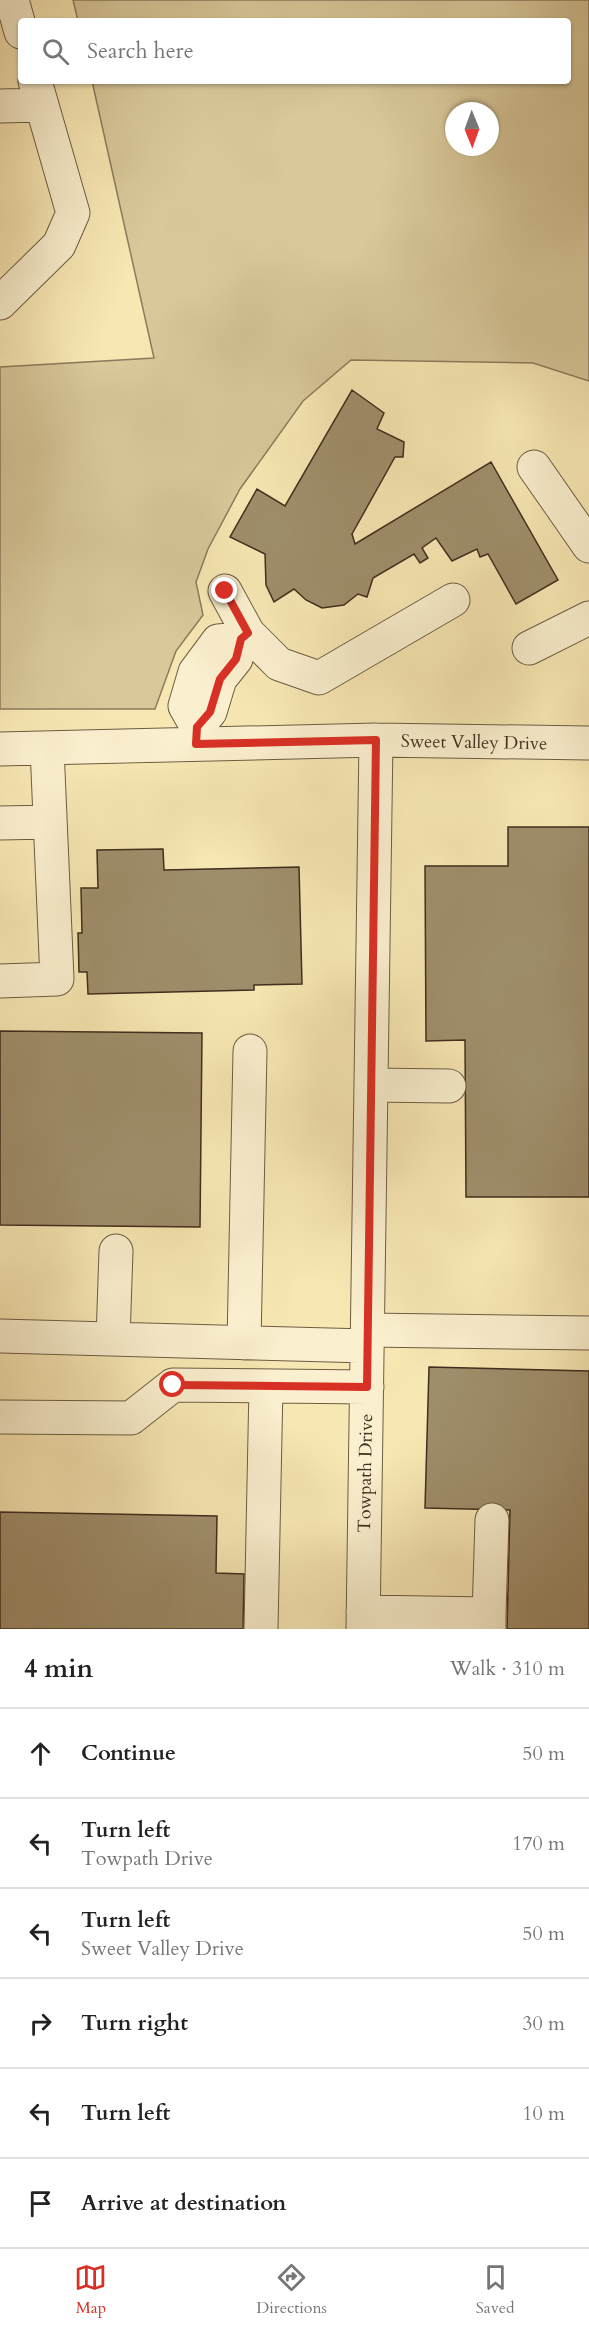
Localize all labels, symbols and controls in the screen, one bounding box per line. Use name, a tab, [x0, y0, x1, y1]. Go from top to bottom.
search box	[18, 18, 571, 84]
icon: search	[39, 35, 72, 68]
text: Search here	[87, 36, 194, 66]
north arrow	[445, 102, 499, 156]
route end	[211, 577, 237, 603]
street label: Sweet Valley Drive	[401, 729, 547, 756]
route start	[159, 1371, 185, 1397]
street label: Towpath Drive	[352, 1413, 379, 1533]
text: 4 min	[24, 1651, 93, 1686]
text: Walk · 310 m	[450, 1655, 565, 1682]
icon: ahead	[24, 1737, 57, 1770]
text: Continue	[81, 1738, 176, 1768]
text: 50 m	[522, 1740, 565, 1767]
text: Turn left	[81, 1815, 170, 1845]
icon: left	[24, 1827, 57, 1860]
text: 170 m	[512, 1830, 565, 1857]
text: Towpath Drive	[81, 1845, 213, 1872]
text: Turn left	[81, 1905, 170, 1935]
icon: left	[24, 1917, 57, 1950]
text: 50 m	[522, 1920, 565, 1947]
text: Sweet Valley Drive	[81, 1935, 244, 1962]
icon: right	[24, 2007, 57, 2040]
text: Turn right	[81, 2008, 188, 2038]
text: 30 m	[522, 2010, 565, 2037]
icon: left	[24, 2097, 57, 2130]
text: Turn left	[81, 2098, 170, 2128]
text: 10 m	[522, 2100, 565, 2127]
icon: arrive	[24, 2187, 57, 2220]
text: Arrive at destination	[81, 2188, 286, 2218]
tab: Map	[74, 2261, 107, 2319]
tab: Directions	[256, 2261, 327, 2319]
tab: Saved	[476, 2261, 515, 2319]

